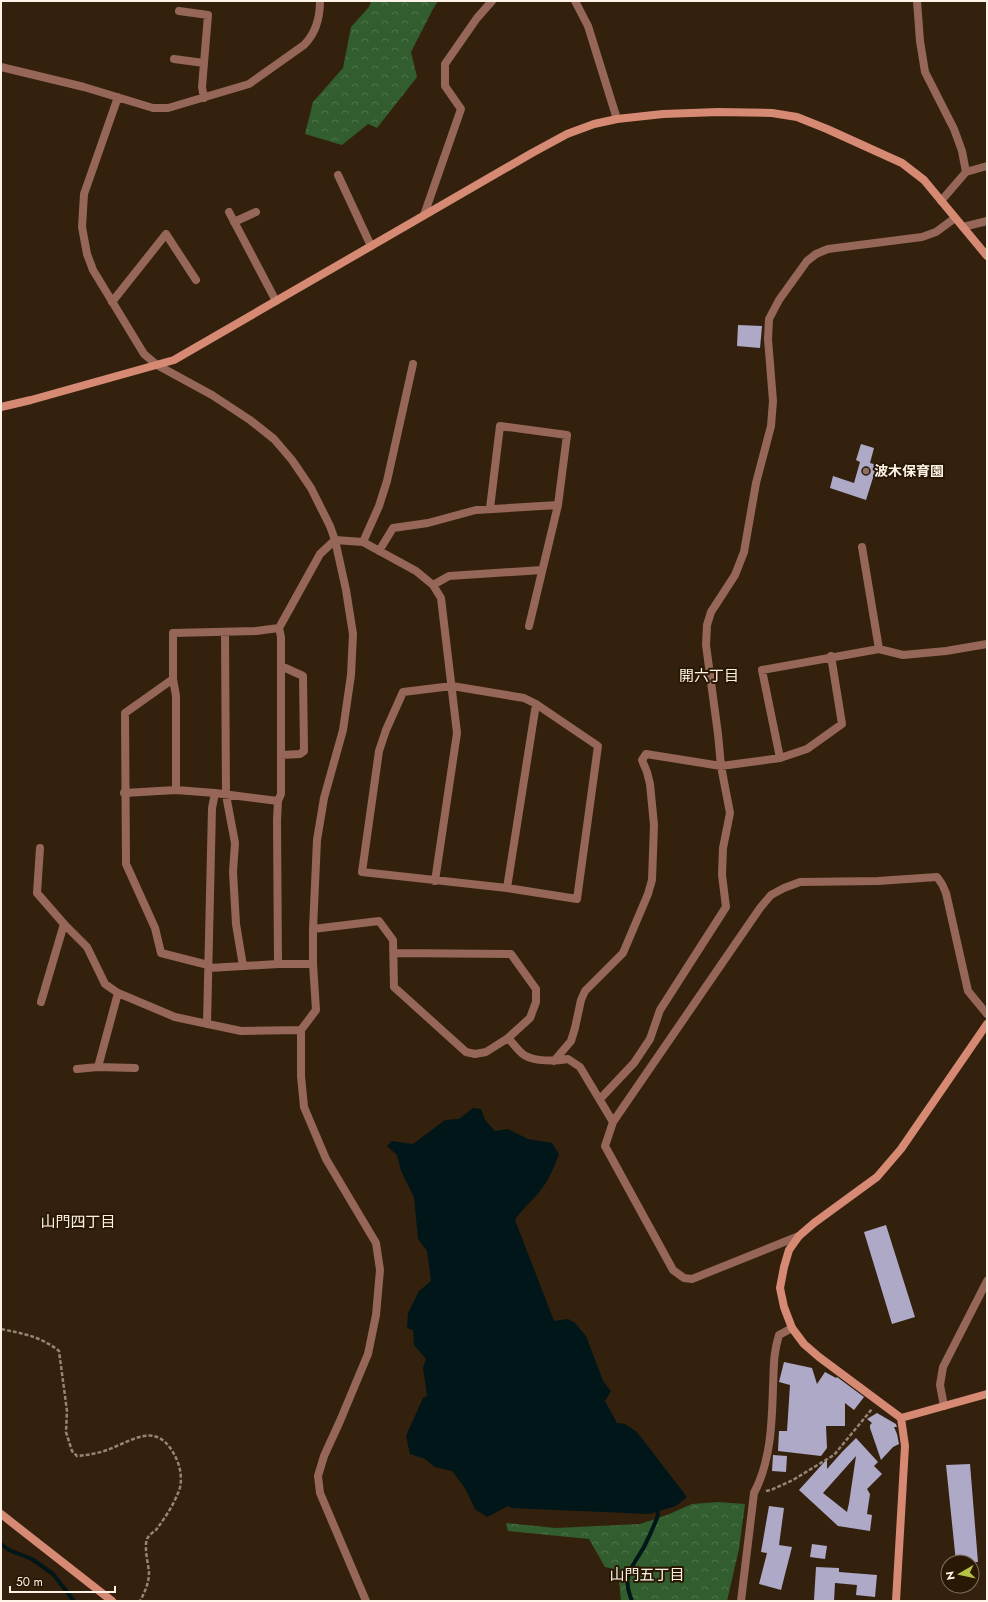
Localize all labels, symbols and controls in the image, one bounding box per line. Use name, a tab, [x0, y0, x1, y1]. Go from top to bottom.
place label: 波木保育園	[874, 461, 944, 481]
marker: 波木保育園	[861, 466, 871, 476]
district label: 開六丁目	[679, 665, 739, 687]
district label: 山門四丁目	[40, 1211, 116, 1233]
north arrow	[940, 1554, 980, 1594]
district label: 山門五丁目	[609, 1564, 685, 1586]
scale bar	[10, 1568, 115, 1594]
text: N	[942, 1570, 959, 1581]
text: 50 m	[16, 1573, 43, 1591]

